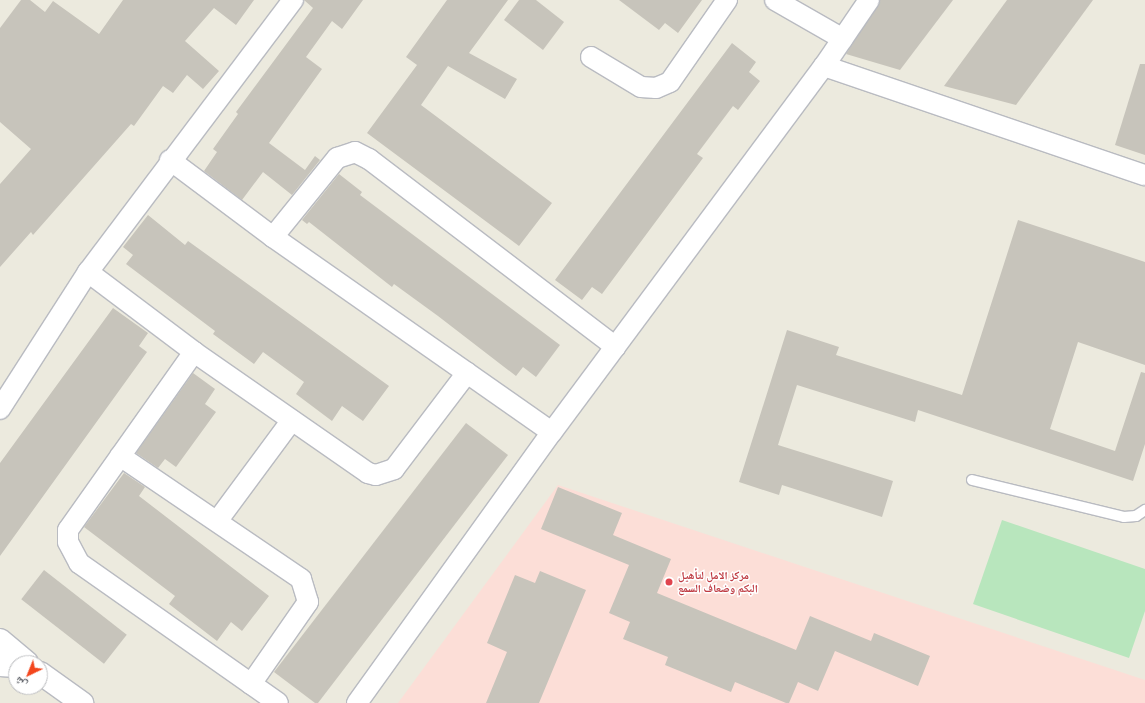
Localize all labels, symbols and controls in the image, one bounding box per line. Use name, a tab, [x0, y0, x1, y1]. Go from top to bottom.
place label: مركز الامل لتأهيل البكم وضعاف السمع	[678, 569, 758, 595]
marker: مركز الامل لتأهيل البكم وضعاف السمع	[663, 576, 675, 588]
north arrow	[8, 655, 48, 695]
text: ش	[11, 674, 30, 692]

